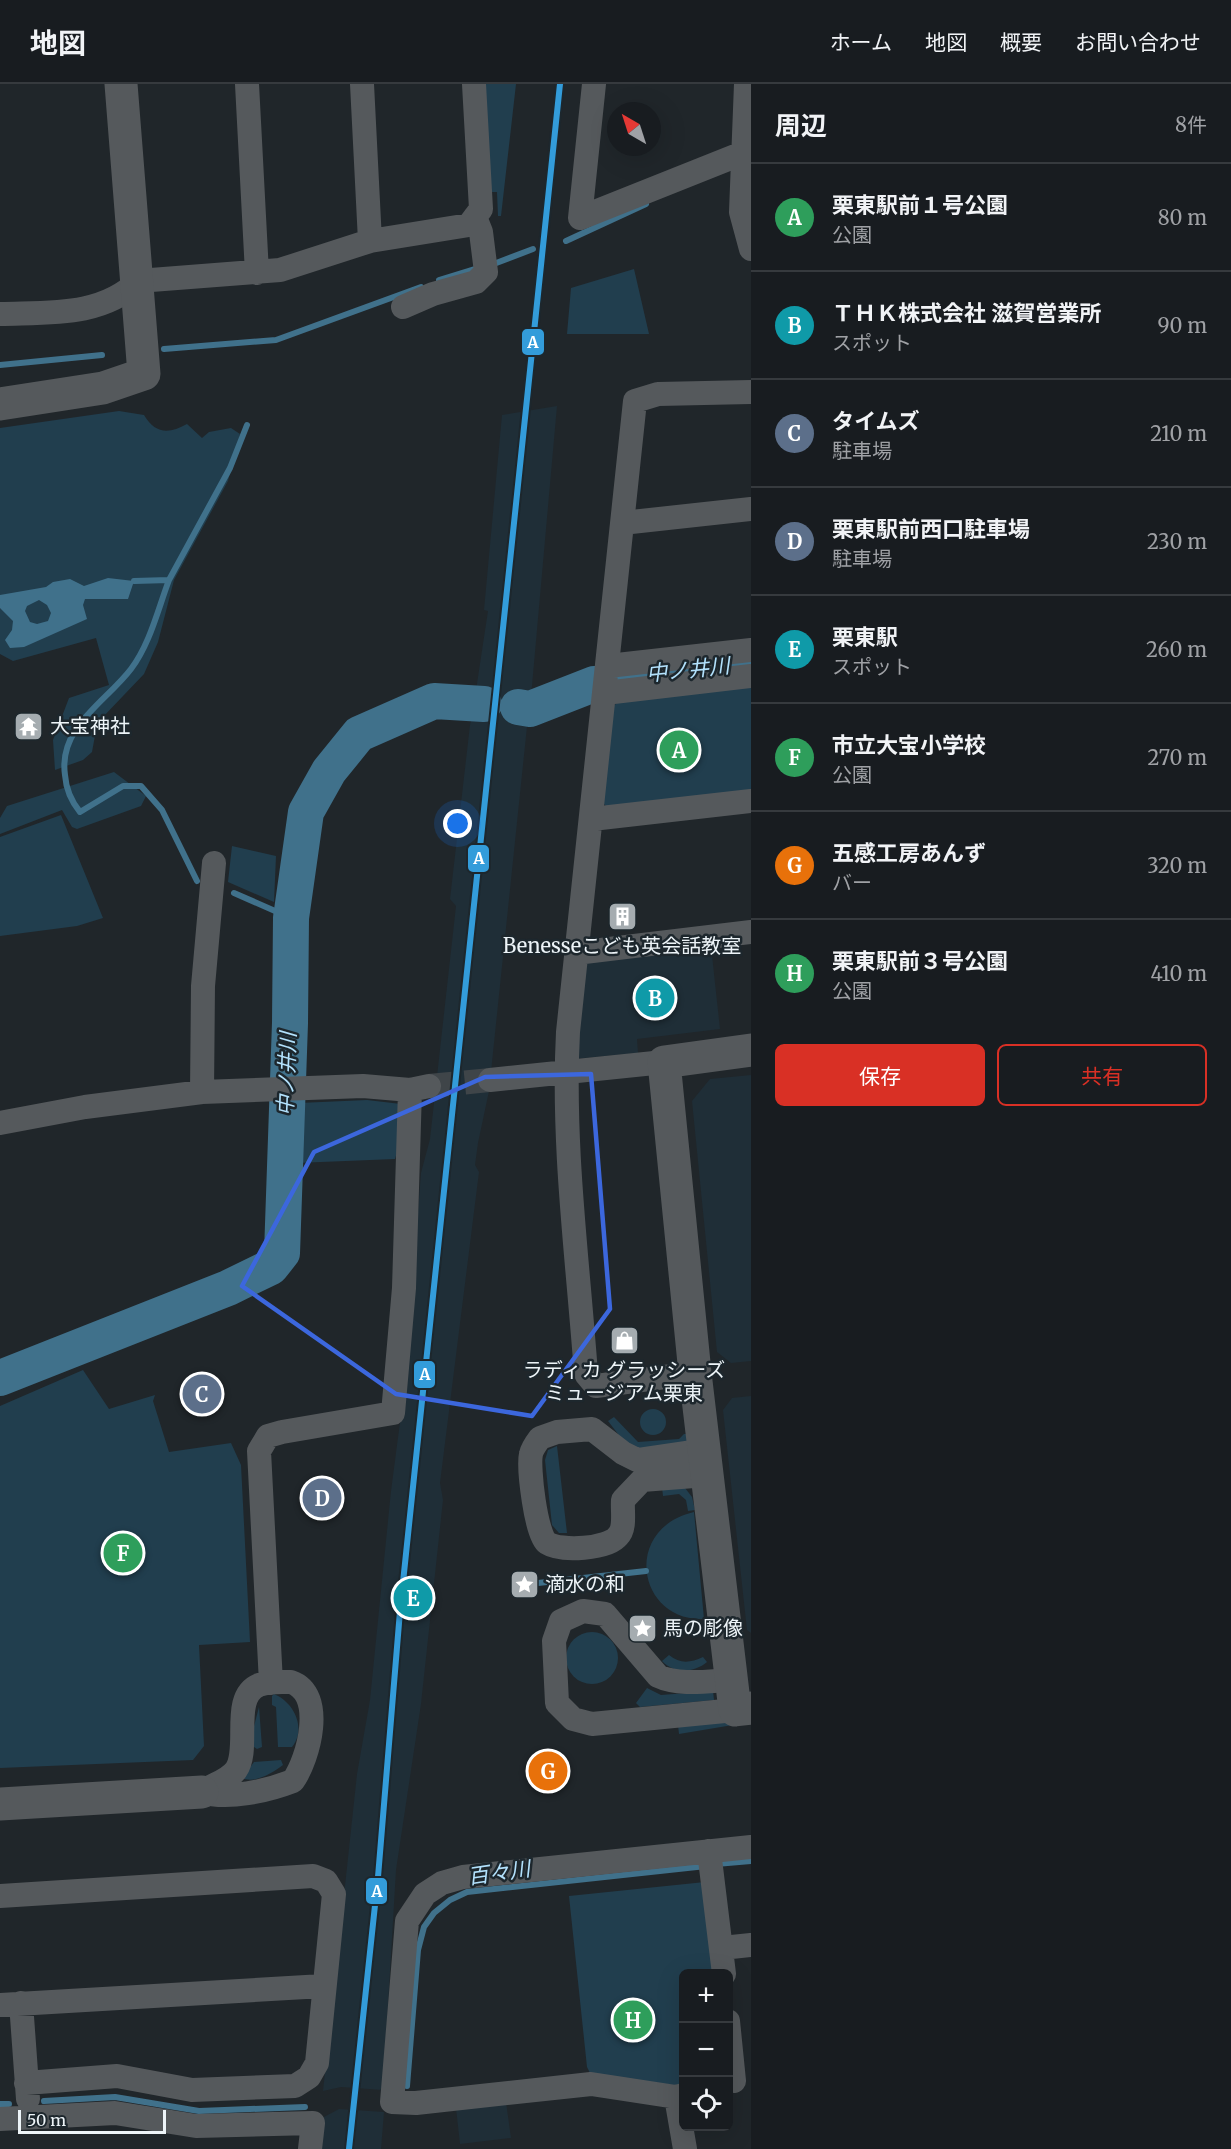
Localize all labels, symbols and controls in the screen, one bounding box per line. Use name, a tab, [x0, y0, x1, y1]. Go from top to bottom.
text: 地図	[30, 25, 86, 61]
text: ホーム	[830, 29, 892, 56]
text: 地図	[925, 29, 967, 56]
text: 概要	[1000, 29, 1042, 56]
text: お問い合わせ	[1075, 29, 1201, 56]
north arrow	[607, 102, 661, 156]
text: 周辺	[775, 109, 827, 142]
text: 8件	[1175, 112, 1207, 137]
text: 栗東駅前１号公園	[832, 191, 1008, 219]
text: A	[787, 205, 802, 230]
text: 80 m	[1158, 205, 1207, 230]
text: 公園	[832, 222, 872, 247]
text: ＴＨＫ株式会社 滋賀営業所	[832, 299, 1101, 327]
text: B	[788, 313, 801, 338]
text: 90 m	[1157, 313, 1207, 338]
line badge: A	[521, 328, 545, 356]
text: スポット	[832, 330, 912, 355]
text: A	[526, 332, 539, 352]
text: タイムズ	[832, 407, 920, 435]
text: C	[788, 421, 801, 446]
text: 210 m	[1150, 421, 1207, 446]
text: 駐車場	[832, 438, 892, 463]
text: 栗東駅前西口駐車場	[832, 515, 1030, 543]
text: D	[787, 529, 802, 554]
text: 230 m	[1147, 529, 1207, 554]
text: 駐車場	[832, 546, 892, 571]
text: 栗東駅	[832, 623, 898, 651]
text: E	[788, 637, 801, 662]
text: 260 m	[1146, 637, 1207, 662]
water label: 中ノ井川	[645, 651, 733, 687]
text: スポット	[832, 654, 912, 679]
temple icon: 大宝神社	[13, 710, 45, 742]
place label: 大宝神社	[50, 713, 130, 738]
pin: A	[660, 728, 698, 772]
text: 市立大宝小学校	[832, 731, 986, 759]
text: F	[788, 745, 801, 770]
text: 270 m	[1147, 745, 1207, 770]
text: 公園	[832, 762, 872, 787]
your location	[443, 809, 472, 838]
text: 五感工房あんず	[832, 839, 986, 867]
line badge: A	[467, 844, 490, 873]
text: A	[472, 848, 485, 868]
text: G	[787, 853, 802, 878]
text: 320 m	[1147, 853, 1207, 878]
text: バー	[832, 870, 872, 895]
building icon: Benesseこども英会話教室	[606, 900, 638, 932]
place label: Benesseこども英会話教室	[503, 933, 741, 958]
text: 栗東駅前３号公園	[832, 947, 1008, 975]
text: H	[786, 961, 803, 986]
text: 410 m	[1150, 961, 1207, 986]
pin: B	[636, 976, 674, 1020]
text: 公園	[832, 978, 872, 1003]
water label: 中ノ井川	[272, 1030, 302, 1116]
button: 保存	[775, 1044, 985, 1106]
button: 共有	[997, 1044, 1207, 1106]
shop icon: ラディカ グラッシーズ ミュージアム栗東	[608, 1324, 640, 1356]
place label: ラディカ グラッシーズ ミュージアム栗東	[523, 1357, 725, 1405]
line badge: A	[413, 1360, 436, 1389]
text: A	[418, 1364, 431, 1384]
pin: C	[182, 1372, 222, 1416]
pin: D	[302, 1476, 342, 1520]
pin: F	[104, 1530, 142, 1576]
place icon: 滴水の和	[508, 1568, 540, 1600]
place label: 滴水の和	[545, 1571, 625, 1596]
pin: E	[394, 1576, 432, 1621]
place icon: 馬の彫像	[626, 1612, 658, 1644]
place label: 馬の彫像	[663, 1615, 743, 1640]
pin: G	[528, 1748, 568, 1794]
water label: 百々川	[466, 1854, 534, 1890]
line badge: A	[365, 1877, 388, 1905]
text: A	[370, 1881, 383, 1901]
map controls	[679, 1969, 733, 2131]
button: +	[679, 1969, 733, 2023]
pin: H	[614, 1998, 652, 2042]
button: −	[679, 2023, 733, 2077]
button: locate	[679, 2077, 733, 2131]
scale bar	[18, 2107, 166, 2134]
text: 50 m	[27, 2110, 66, 2130]

